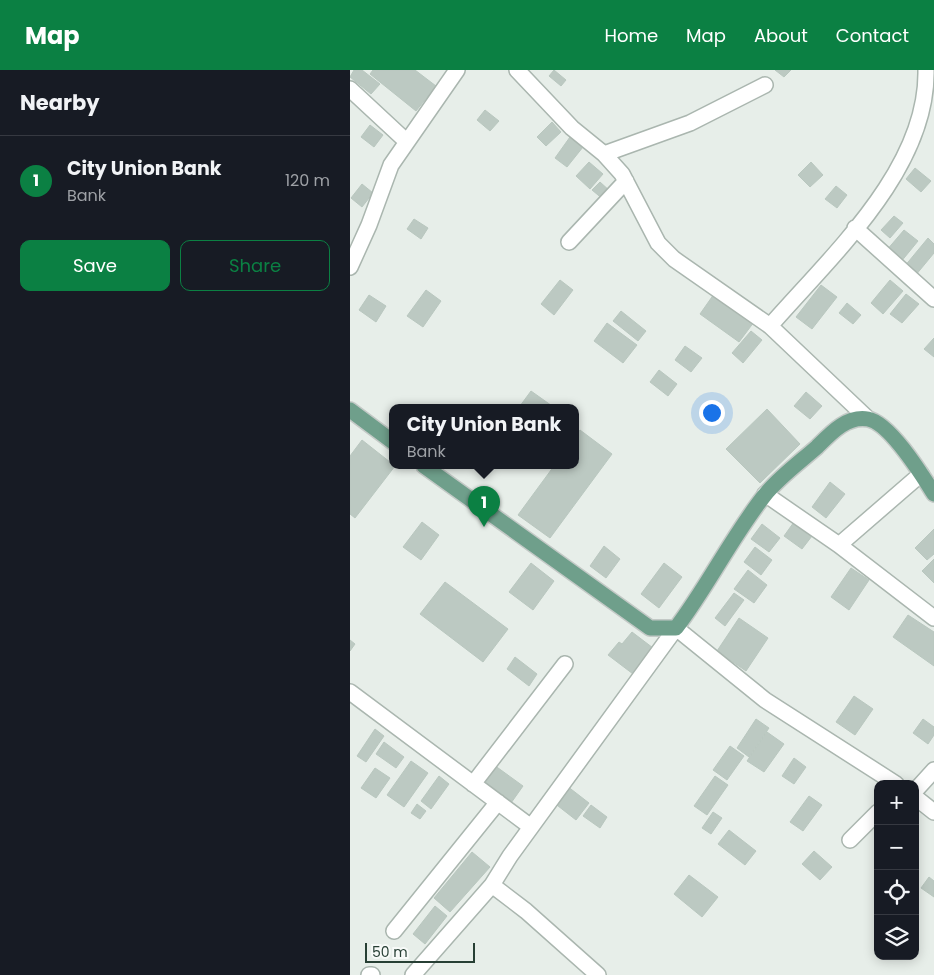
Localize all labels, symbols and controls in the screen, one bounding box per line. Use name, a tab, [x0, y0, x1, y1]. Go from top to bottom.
text: Map	[25, 19, 80, 52]
text: Home	[604, 23, 658, 48]
text: Map	[686, 23, 726, 48]
text: About	[754, 23, 808, 48]
text: Contact	[836, 23, 909, 48]
text: Nearby	[20, 88, 100, 117]
text: City Union Bank	[67, 155, 222, 182]
text: 1	[33, 169, 39, 192]
text: 120 m	[285, 169, 330, 192]
text: Bank	[67, 184, 106, 207]
button: Save	[20, 240, 170, 291]
button: Share	[180, 240, 330, 291]
your location	[699, 400, 725, 426]
popup	[389, 404, 579, 469]
text: City Union Bank	[407, 411, 561, 438]
text: Bank	[407, 440, 446, 463]
pin: 1	[468, 486, 500, 527]
map controls	[874, 780, 919, 960]
button: +	[874, 780, 919, 825]
button: −	[874, 825, 919, 870]
button: locate	[874, 870, 919, 915]
button: layers	[874, 915, 919, 960]
scale bar	[365, 940, 475, 963]
text: 50 m	[372, 942, 408, 962]

